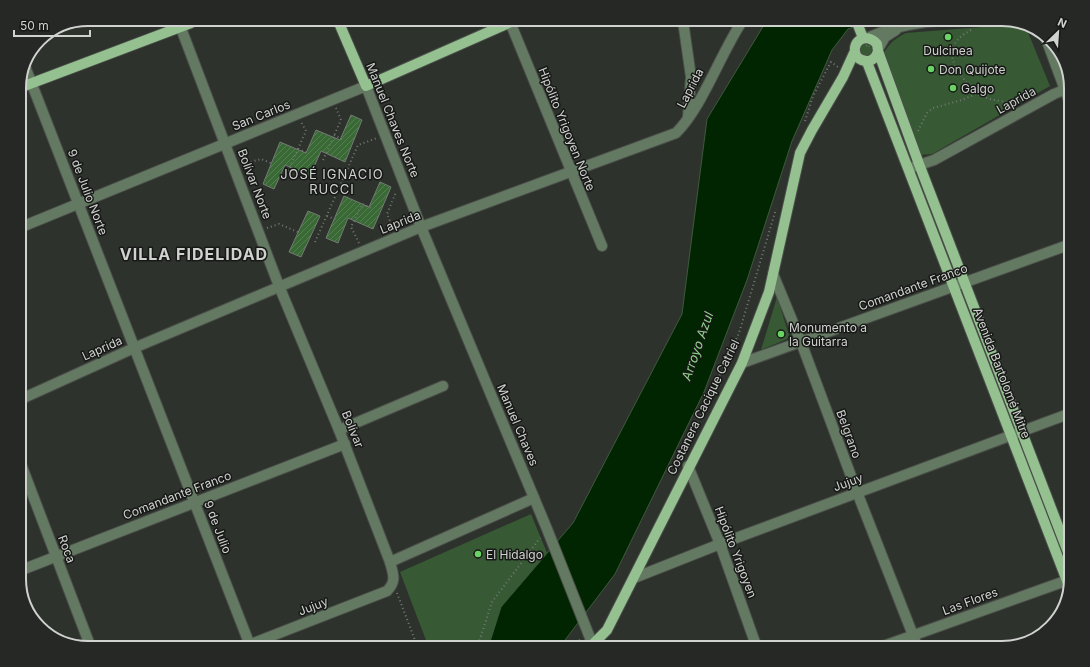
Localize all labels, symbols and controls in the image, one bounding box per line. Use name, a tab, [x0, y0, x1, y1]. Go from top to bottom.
scale bar	[14, 12, 90, 38]
north arrow	[1038, 12, 1078, 52]
text: N	[1055, 15, 1069, 31]
text: 50 m	[20, 18, 49, 33]
marker: Dulcinea	[943, 32, 953, 42]
place label: Dulcinea	[923, 43, 973, 58]
street label: Manuel Chaves Norte	[363, 60, 423, 180]
place label: Don Quijote	[939, 62, 1005, 77]
marker: Don Quijote	[926, 64, 936, 74]
street label: Hipólito Yrigoyen Norte	[535, 65, 599, 193]
street label: Laprida	[673, 66, 707, 110]
place label: Galgo	[961, 81, 994, 96]
marker: Galgo	[948, 83, 958, 93]
street label: Laprida	[994, 83, 1038, 117]
street label: San Carlos	[230, 97, 292, 133]
street label: 9 de Julio Norte	[65, 147, 111, 237]
street label: Bolívar Norte	[235, 147, 275, 221]
district label: JOSÉ IGNACIO RUCCI	[280, 166, 384, 197]
street label: Laprida	[377, 207, 423, 237]
district label: VILLA FIDELIDAD	[120, 244, 268, 264]
street label: Comandante Franco	[856, 260, 970, 314]
street label: Avenida Bartolomé Mitre	[970, 306, 1034, 440]
water label: Arroyo Azul	[677, 309, 717, 384]
place label: Monumento a la Guitarra	[789, 320, 867, 349]
marker: Monumento a la Guitarra	[776, 329, 786, 339]
street label: Laprida	[80, 332, 124, 364]
street label: Costanera Cacique Catriel	[664, 337, 742, 477]
street label: Manuel Chaves	[494, 382, 542, 468]
street label: Bolívar	[339, 408, 367, 450]
street label: Belgrano	[833, 408, 865, 460]
street label: Comandante Franco	[121, 467, 233, 523]
street label: Jujuy	[831, 470, 865, 494]
street label: 9 de Julio	[201, 498, 235, 556]
street label: Hipólito Yrigoyen	[712, 504, 760, 600]
street label: Roca	[55, 533, 79, 565]
place label: El Hidalgo	[486, 547, 543, 562]
marker: El Hidalgo	[473, 549, 483, 559]
street label: Las Flores	[940, 584, 1000, 618]
street label: Jujuy	[296, 593, 330, 619]

